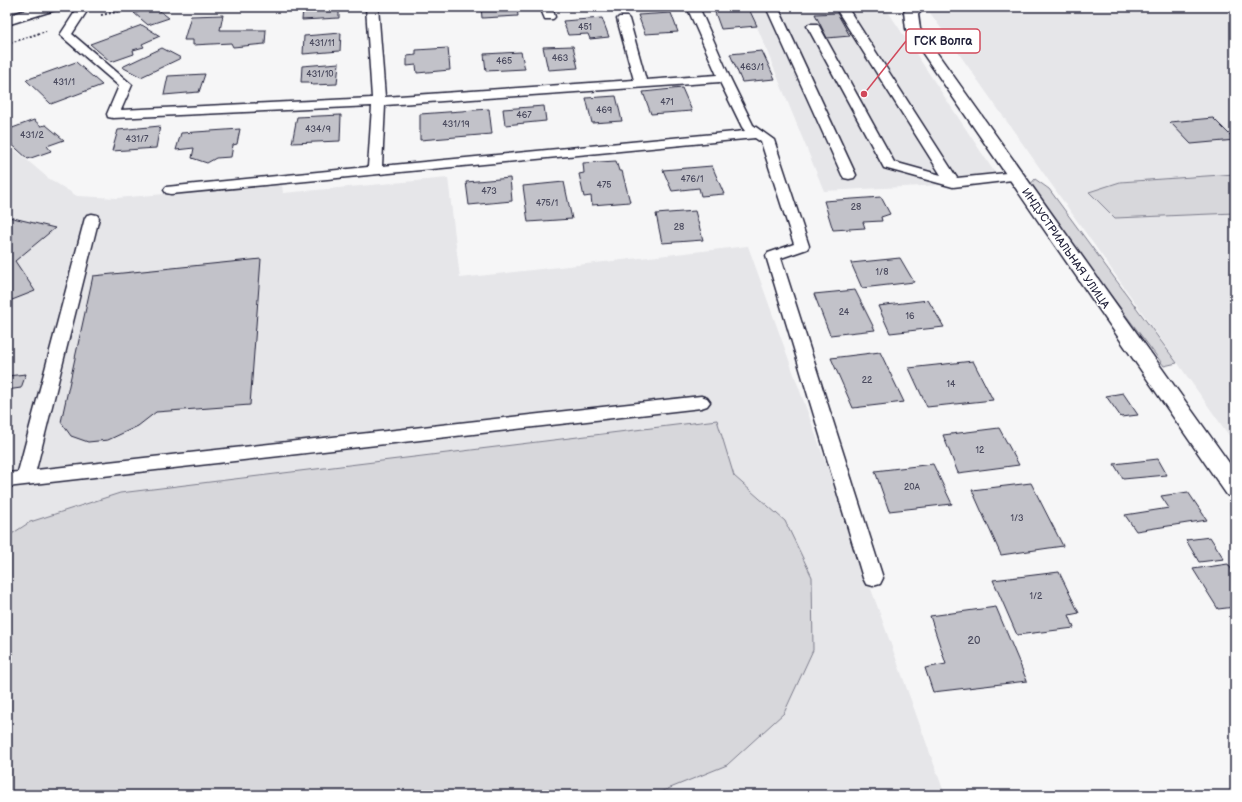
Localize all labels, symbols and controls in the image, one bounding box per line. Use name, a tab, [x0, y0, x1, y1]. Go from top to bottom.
house number: 451	[578, 22, 592, 33]
callout: ГСК Волга	[906, 29, 980, 53]
text: ГСК Волга	[914, 34, 973, 49]
house number: 431/11	[309, 38, 335, 49]
house number: 463	[552, 53, 569, 64]
house number: 465	[496, 56, 512, 67]
house number: 463/1	[740, 62, 764, 73]
house number: 431/10	[306, 69, 334, 80]
house number: 431/1	[53, 77, 75, 88]
house number: 471	[660, 97, 674, 108]
house number: 469	[596, 105, 612, 116]
house number: 467	[516, 110, 532, 121]
house number: 431/19	[442, 119, 470, 130]
house number: 434/9	[305, 124, 331, 135]
house number: 431/2	[20, 130, 45, 141]
house number: 431/7	[126, 134, 149, 145]
house number: 476/1	[681, 174, 703, 185]
house number: 475	[596, 180, 612, 191]
house number: 473	[481, 186, 497, 197]
street label: ИНДУСТРИАЛЬНАЯ УЛИЦА	[1019, 186, 1112, 311]
house number: 475/1	[536, 198, 558, 209]
house number: 28	[851, 202, 861, 213]
house number: 28	[674, 222, 684, 233]
house number: 1/8	[876, 267, 888, 278]
house number: 24	[839, 307, 850, 318]
house number: 16	[906, 311, 915, 322]
house number: 22	[862, 375, 873, 386]
house number: 14	[947, 379, 956, 390]
house number: 12	[976, 445, 985, 456]
house number: 20А	[904, 482, 921, 493]
house number: 1/3	[1010, 513, 1024, 524]
house number: 1/2	[1030, 591, 1043, 602]
house number: 20	[968, 634, 981, 647]

